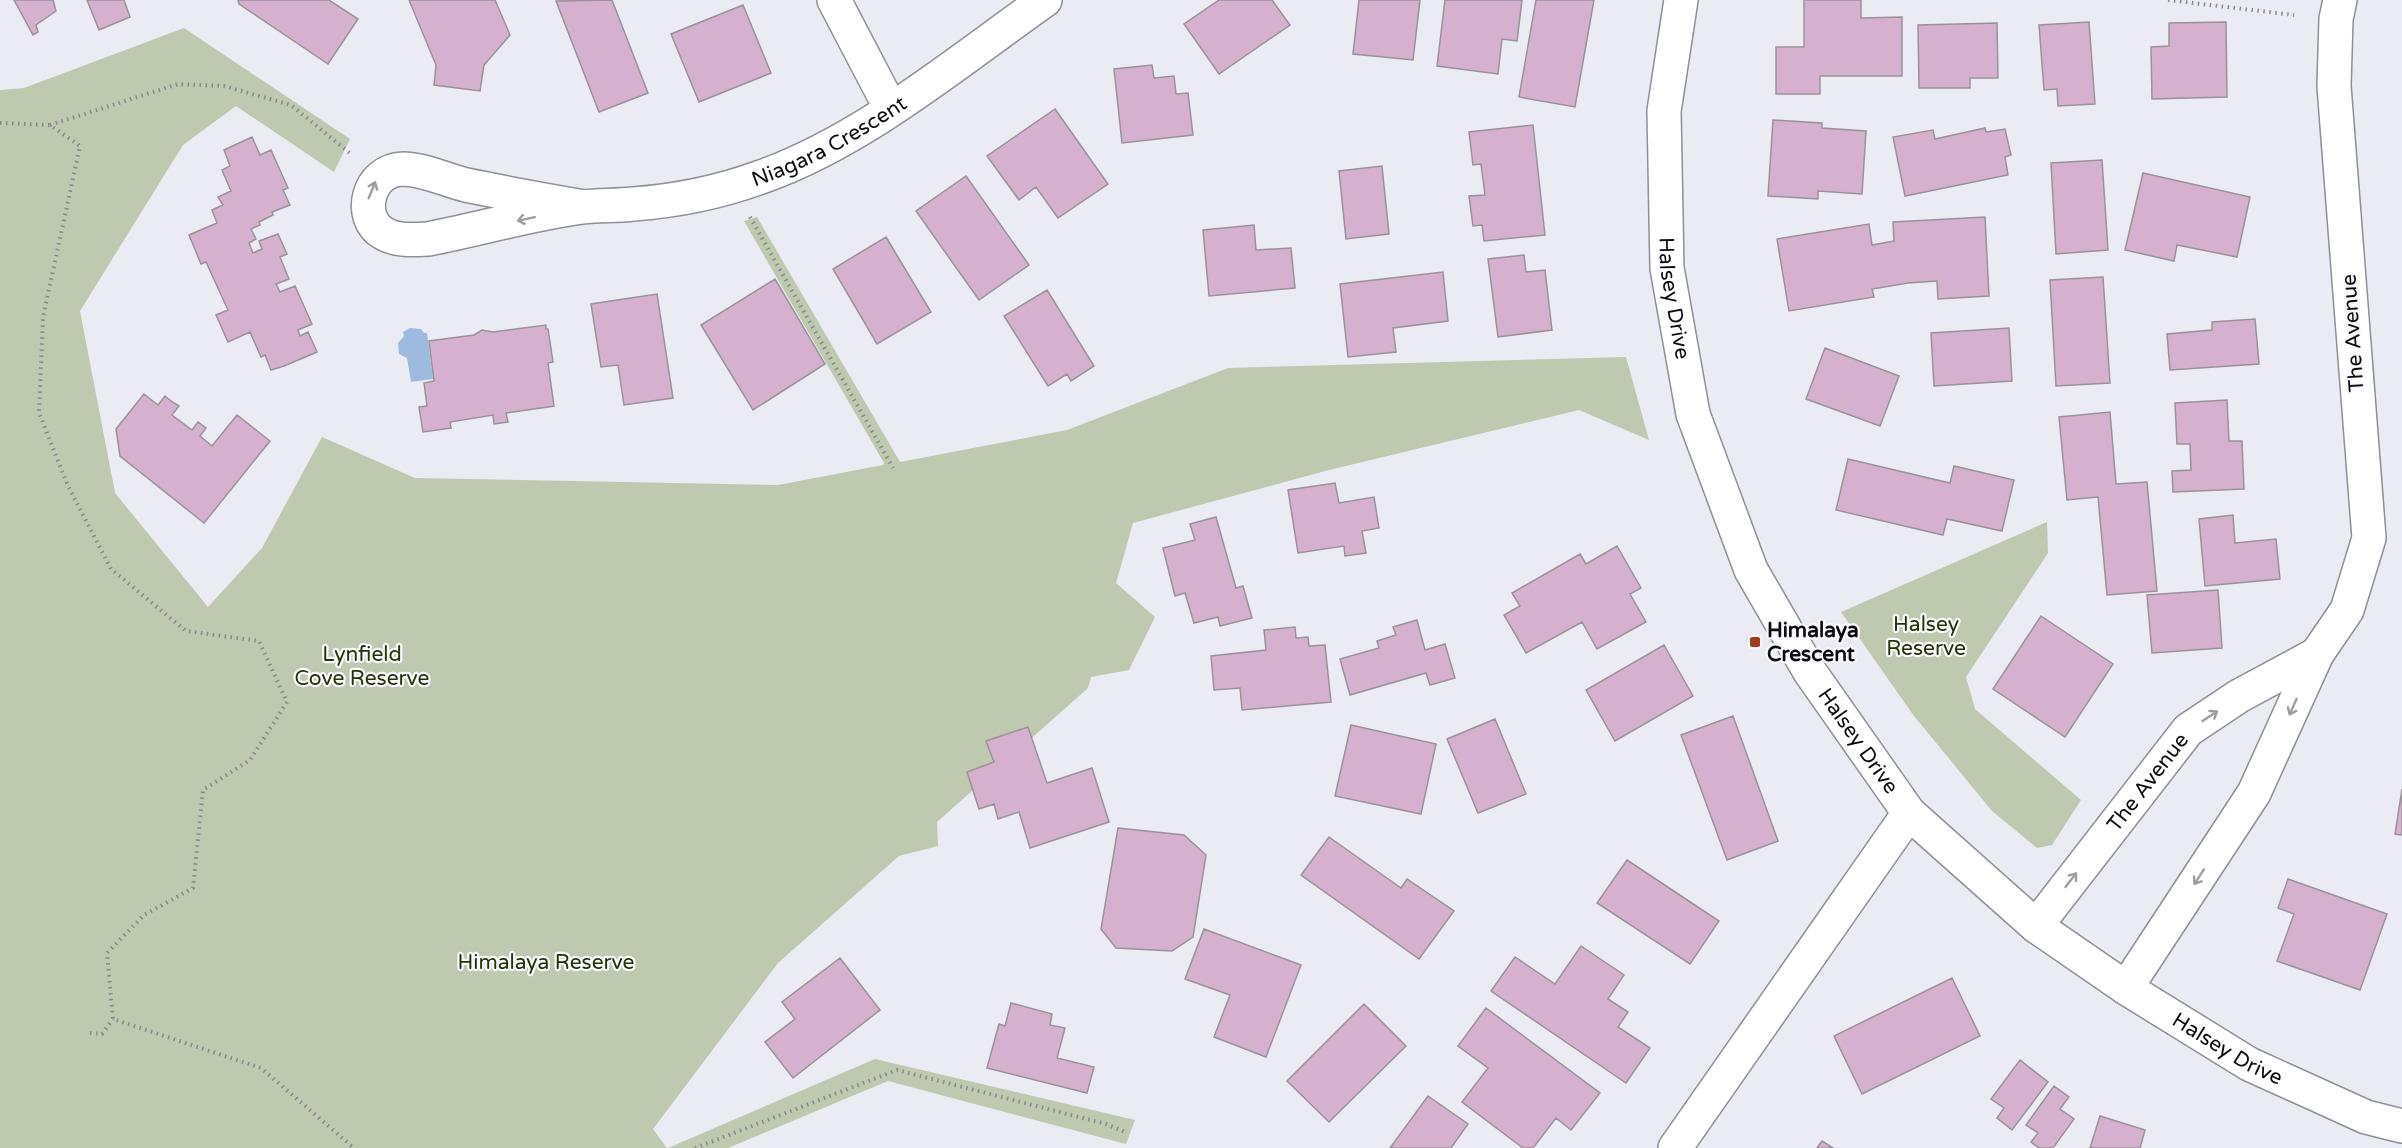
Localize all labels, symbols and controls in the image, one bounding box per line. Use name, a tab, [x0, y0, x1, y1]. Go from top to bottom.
street label: Niagara Crescent	[748, 91, 911, 192]
one-way arrow	[368, 181, 379, 200]
one-way arrow	[517, 214, 537, 225]
street label: Halsey Drive	[1654, 237, 1696, 361]
street label: The Avenue	[2336, 273, 2370, 393]
park label: Halsey Reserve	[1886, 612, 1966, 661]
place label: Himalaya Crescent	[1767, 618, 1859, 667]
marker: Himalaya Crescent	[1748, 635, 1762, 649]
park label: Lynfield Cove Reserve	[295, 642, 430, 691]
street label: Halsey Drive	[1813, 683, 1904, 799]
one-way arrow	[2287, 698, 2298, 716]
one-way arrow	[2201, 709, 2218, 722]
street label: The Avenue	[2101, 728, 2194, 836]
one-way arrow	[2193, 869, 2205, 885]
one-way arrow	[2065, 872, 2078, 888]
park label: Himalaya Reserve	[458, 950, 635, 975]
street label: Halsey Drive	[2168, 1007, 2287, 1090]

